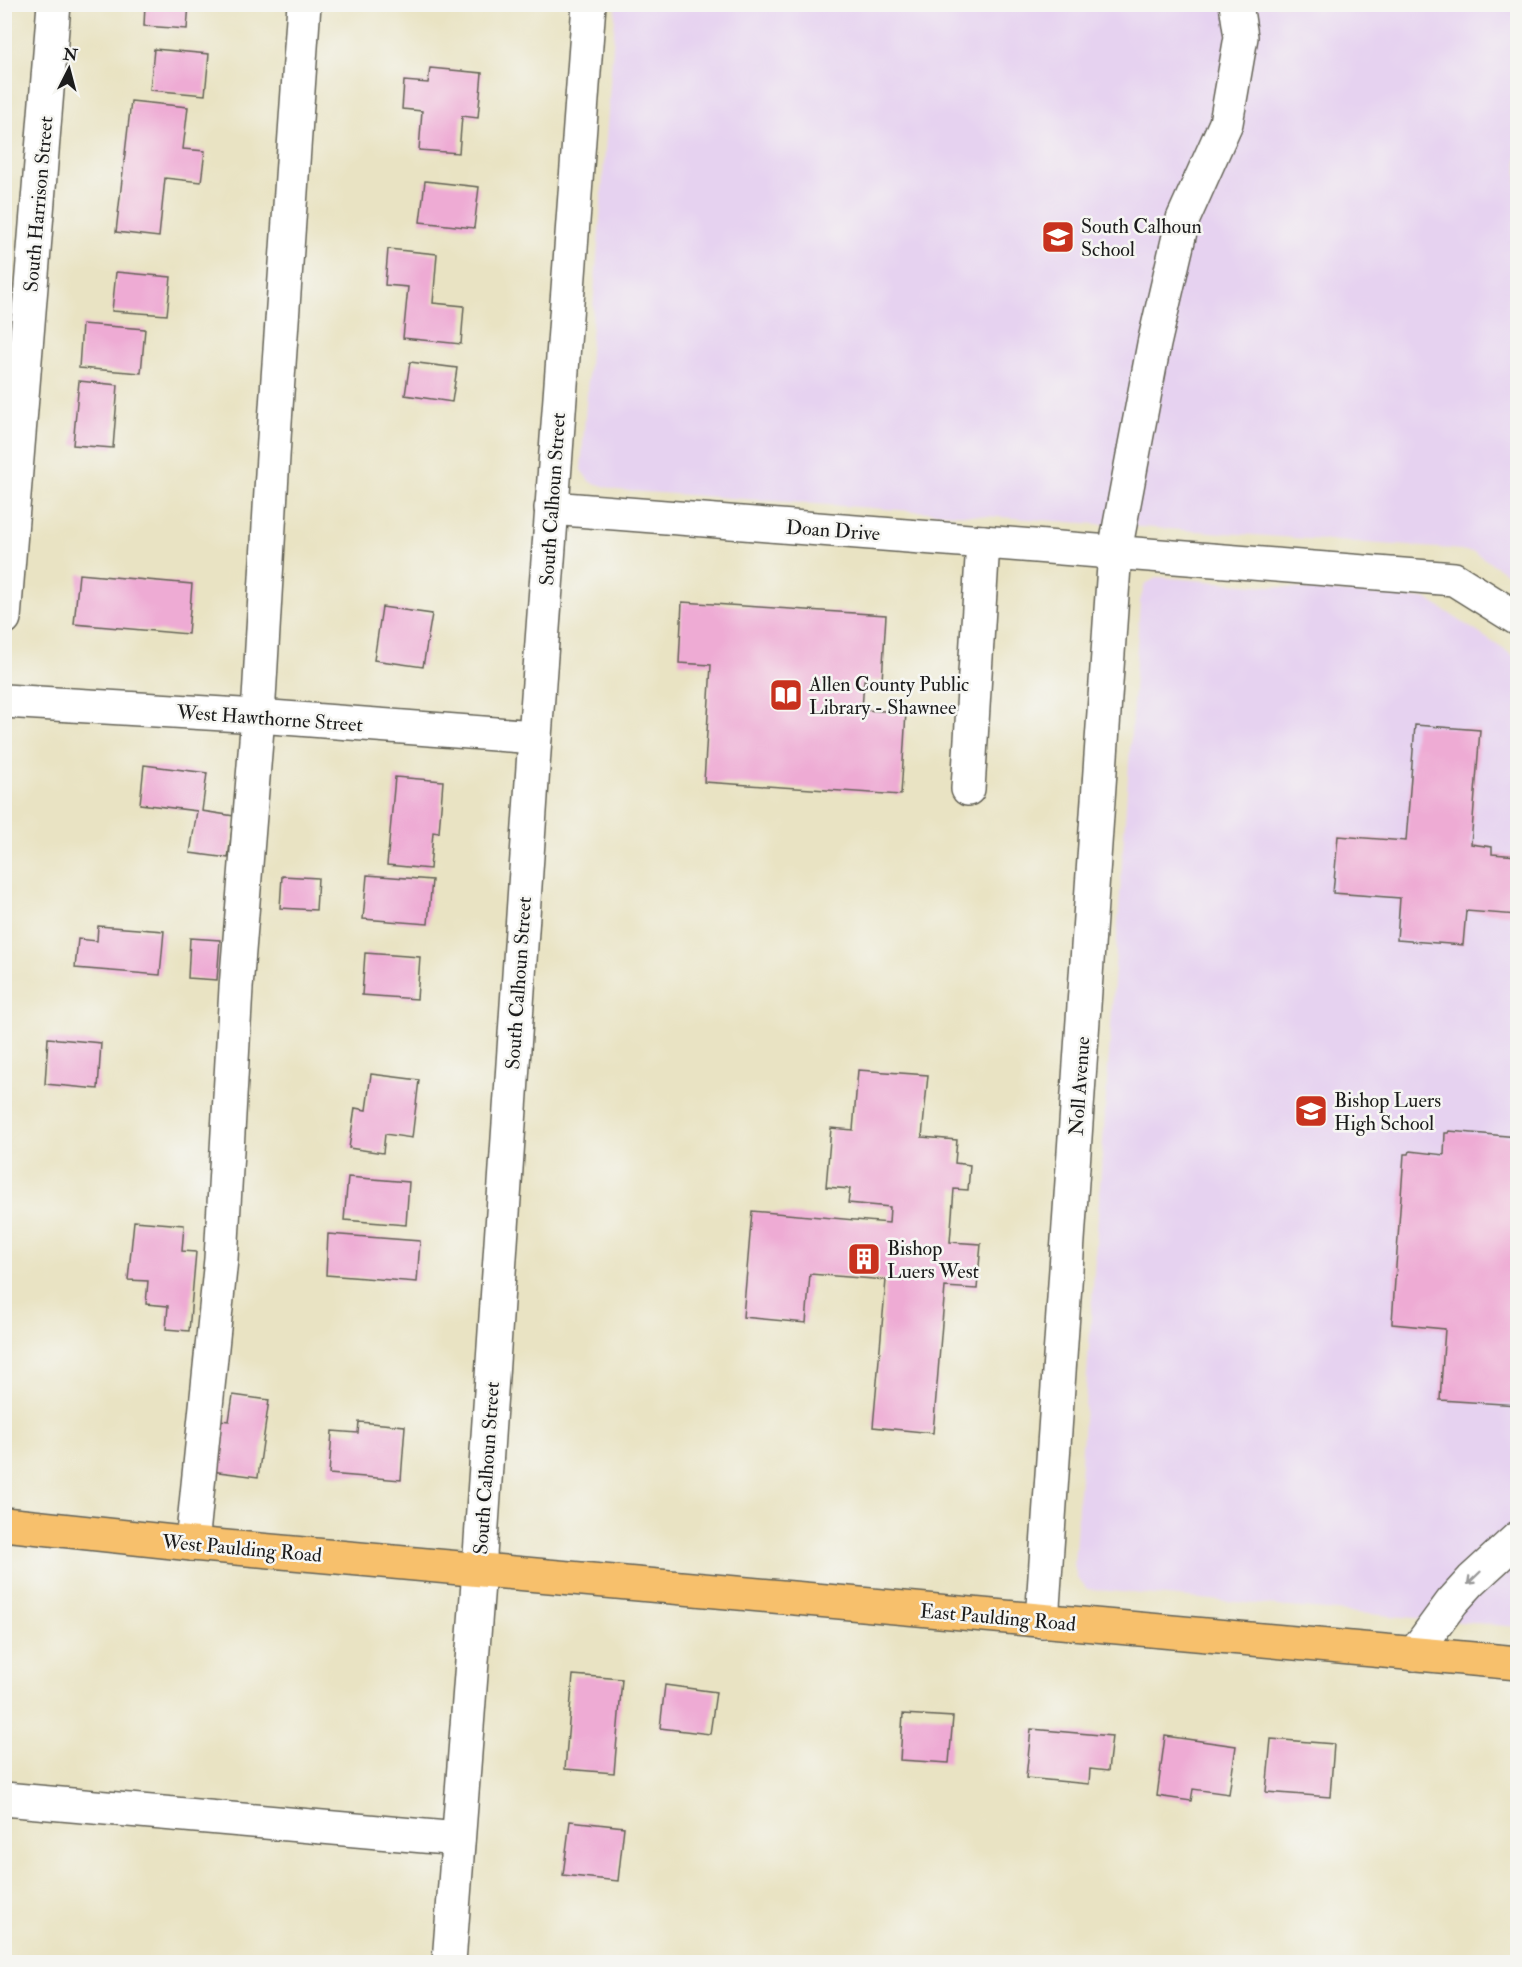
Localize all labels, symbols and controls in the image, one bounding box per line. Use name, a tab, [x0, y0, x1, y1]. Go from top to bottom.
north arrow	[39, 39, 99, 99]
text: N	[61, 44, 79, 66]
street label: South Harrison Street	[18, 115, 59, 293]
place label: South Calhoun School	[1081, 214, 1202, 262]
school or university icon: South Calhoun School	[1040, 219, 1076, 255]
street label: South Calhoun Street	[534, 411, 571, 586]
street label: Doan Drive	[785, 515, 881, 546]
place label: Allen County Public Library - Shawnee	[808, 672, 969, 720]
library icon: Allen County Public Library - Shawnee	[768, 677, 804, 713]
street label: West Hawthorne Street	[175, 699, 364, 738]
street label: South Calhoun Street	[500, 895, 537, 1070]
street label: Noll Avenue	[1064, 1036, 1095, 1136]
place label: Bishop Luers High School	[1334, 1088, 1441, 1136]
school or university icon: Bishop Luers High School	[1293, 1093, 1329, 1129]
place label: Bishop Luers West	[887, 1236, 979, 1284]
building icon: Bishop Luers West	[846, 1241, 882, 1277]
street label: South Calhoun Street	[468, 1380, 505, 1555]
street label: West Paulding Road	[160, 1529, 323, 1568]
one-way arrow	[1467, 1570, 1482, 1585]
street label: East Paulding Road	[919, 1598, 1077, 1637]

